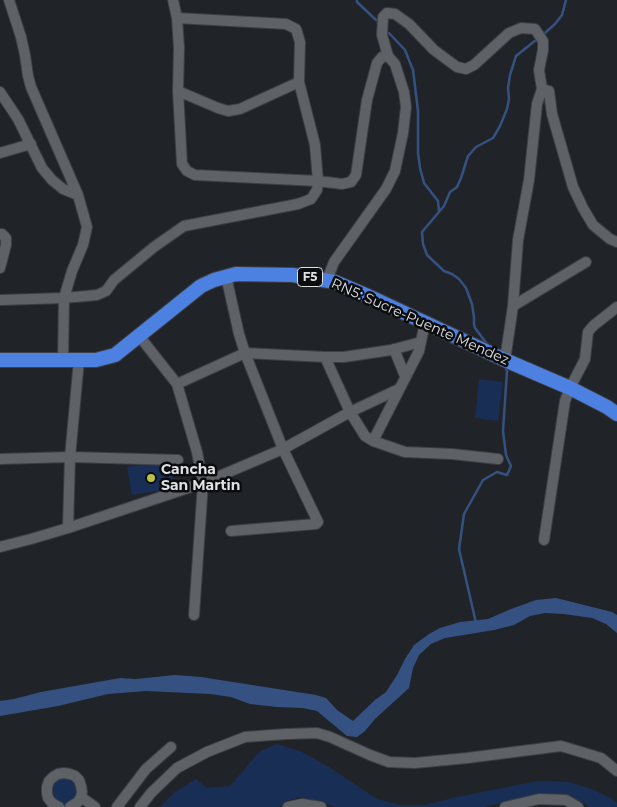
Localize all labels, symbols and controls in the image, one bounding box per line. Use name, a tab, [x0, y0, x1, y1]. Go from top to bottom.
road number: F5	[298, 268, 322, 286]
street label: RN5: Sucre-Puente Mendez	[329, 275, 511, 369]
place label: Cancha San Martin	[161, 462, 240, 494]
marker: Cancha San Martin	[145, 472, 157, 484]

